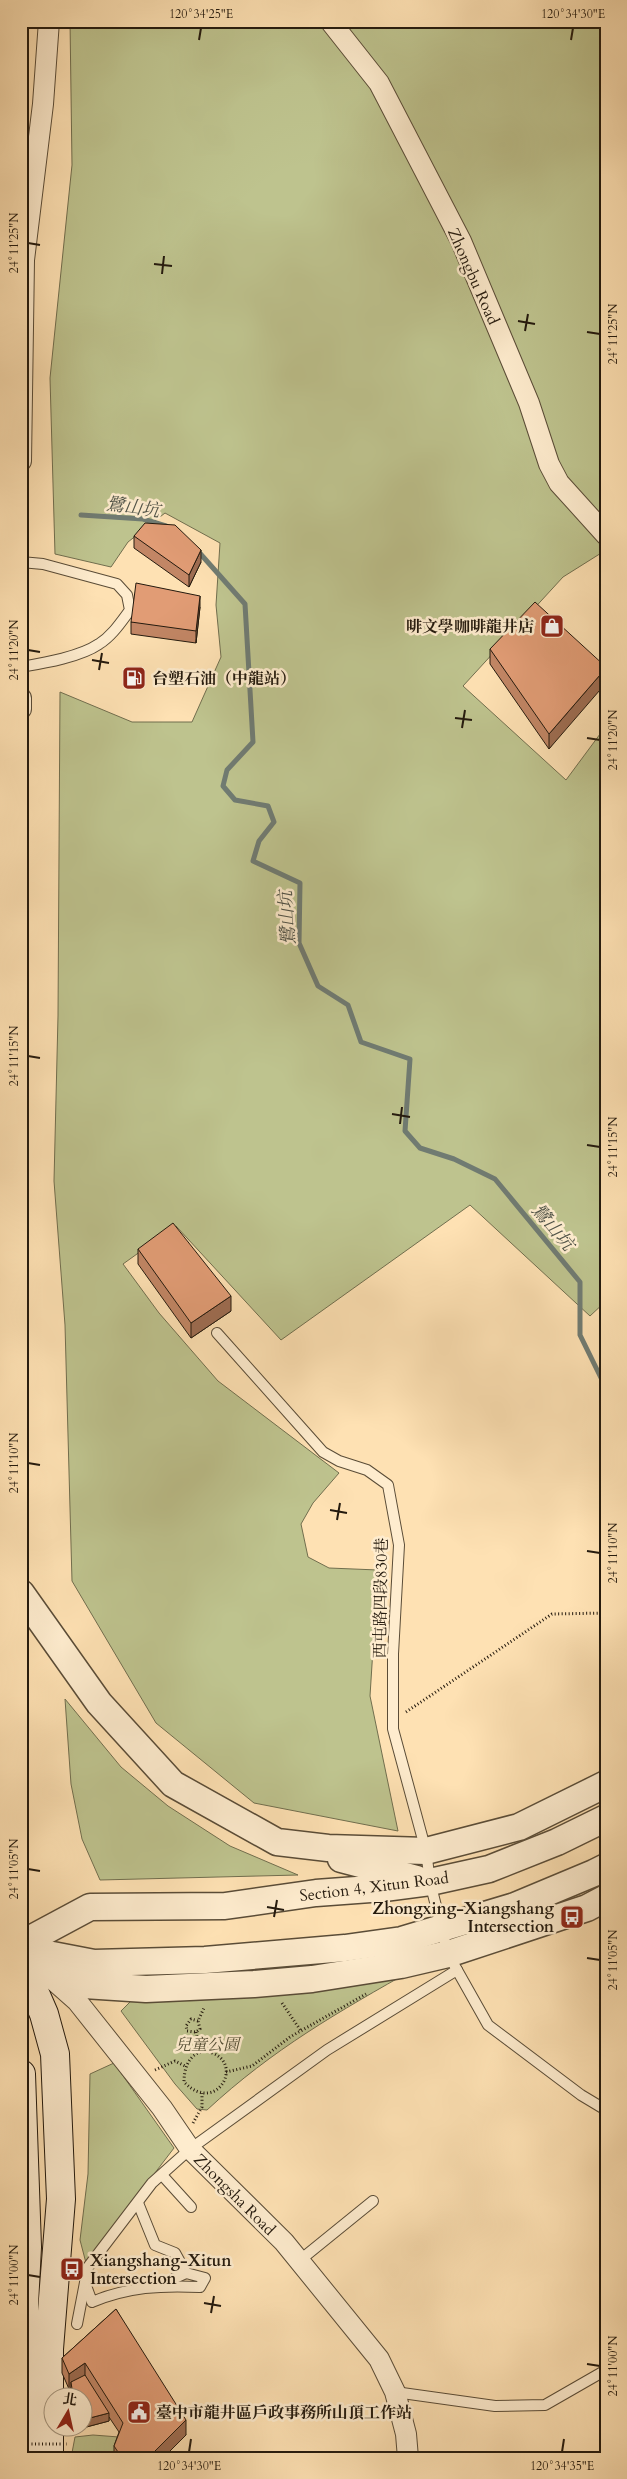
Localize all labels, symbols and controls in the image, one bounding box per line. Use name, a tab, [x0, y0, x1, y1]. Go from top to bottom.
text: 120°34'25"E	[169, 6, 233, 22]
text: 120°34'30"E	[541, 6, 605, 22]
text: 24°11'25"N	[6, 212, 22, 273]
street label: Zhongbu Road	[442, 225, 504, 329]
text: 24°11'25"N	[605, 303, 621, 364]
water label: 鷺山坑	[104, 491, 164, 524]
shop icon: 啡文學咖啡龍井店	[539, 613, 565, 639]
place label: 啡文學咖啡龍井店	[406, 616, 534, 638]
text: 24°11'20"N	[6, 619, 22, 680]
fuel station icon: 台塑石油（中龍站）	[121, 665, 147, 691]
place label: 台塑石油（中龍站）	[152, 668, 296, 690]
text: 24°11'20"N	[605, 709, 621, 770]
water label: 鷺山坑	[273, 887, 302, 946]
text: 24°11'15"N	[6, 1025, 22, 1086]
text: 24°11'15"N	[605, 1116, 621, 1177]
water label: 鷺山坑	[526, 1199, 581, 1258]
text: 24°11'10"N	[6, 1432, 22, 1493]
text: 24°11'10"N	[605, 1522, 621, 1583]
street label: 西屯路四段830巷	[369, 1538, 393, 1658]
text: 24°11'05"N	[6, 1838, 22, 1899]
street label: Section 4, Xitun Road	[298, 1867, 450, 1907]
place label: Zhongxing-Xiangshang Intersection	[372, 1898, 555, 1938]
bus stop icon: Zhongxing-Xiangshang Intersection	[559, 1904, 585, 1930]
text: 24°11'05"N	[605, 1929, 621, 1990]
park label: 兒童公園	[175, 2034, 242, 2056]
street label: Zhongsha Road	[189, 2149, 280, 2241]
text: 24°11'00"N	[6, 2244, 22, 2305]
place label: Xiangshang-Xitun Intersection	[90, 2250, 232, 2290]
bus stop icon: Xiangshang-Xitun Intersection	[59, 2256, 85, 2282]
text: 24°11'00"N	[605, 2335, 621, 2396]
north arrow	[42, 2386, 92, 2436]
text: 北	[62, 2389, 78, 2410]
public building icon: 臺中市龍井區戶政事務所山頂工作站	[126, 2399, 152, 2425]
place label: 臺中市龍井區戶政事務所山頂工作站	[156, 2402, 412, 2424]
text: 120°34'30"E	[157, 2458, 221, 2474]
text: 120°34'35"E	[530, 2458, 594, 2474]

